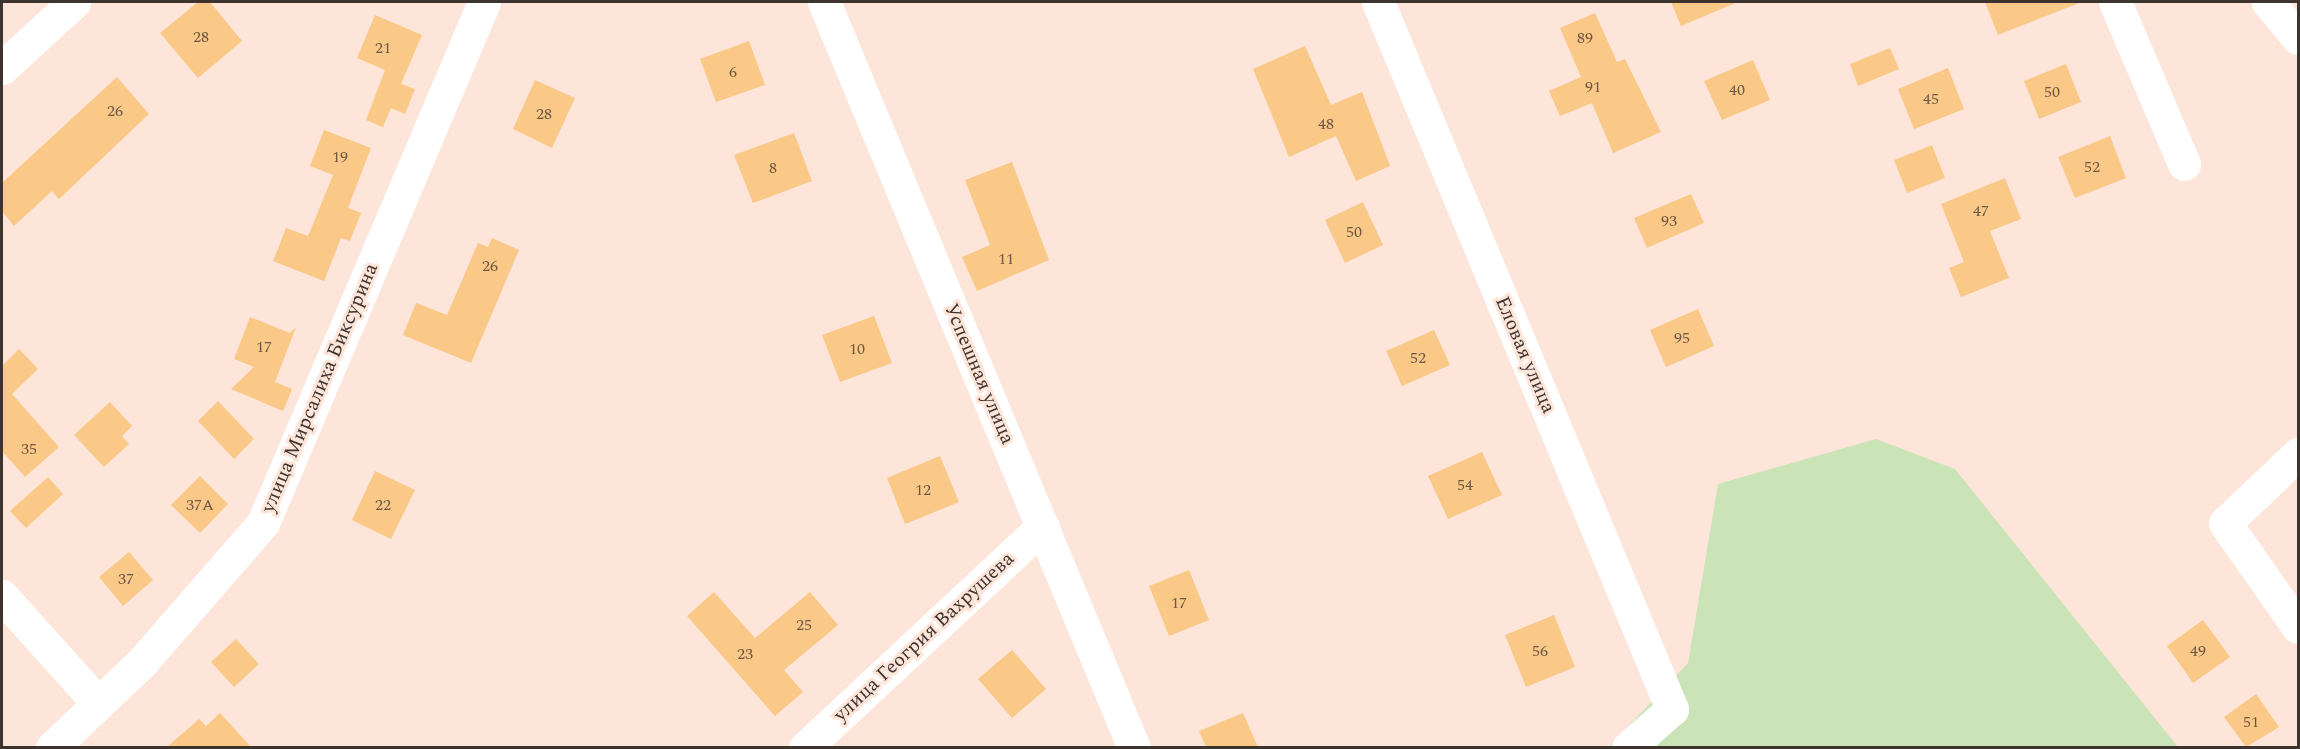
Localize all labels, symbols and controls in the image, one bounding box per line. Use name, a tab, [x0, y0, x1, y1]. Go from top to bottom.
house number: 28	[193, 27, 209, 47]
house number: 89	[1577, 28, 1593, 48]
house number: 21	[375, 38, 391, 58]
house number: 6	[729, 62, 737, 82]
house number: 91	[1585, 77, 1601, 97]
house number: 40	[1729, 80, 1745, 100]
house number: 50	[2044, 82, 2060, 102]
house number: 45	[1923, 89, 1939, 109]
house number: 26	[107, 101, 123, 121]
house number: 28	[536, 104, 552, 124]
house number: 48	[1318, 114, 1334, 134]
house number: 19	[332, 147, 348, 167]
house number: 52	[2084, 157, 2100, 177]
house number: 8	[769, 158, 777, 178]
house number: 47	[1973, 201, 1989, 221]
house number: 93	[1661, 211, 1677, 231]
house number: 50	[1346, 222, 1362, 242]
house number: 11	[998, 249, 1014, 269]
house number: 26	[482, 256, 498, 276]
street label: улица Мирсалиха Биксурина	[256, 260, 384, 516]
street label: Еловая улица	[1490, 293, 1560, 417]
street label: Успешная улица	[939, 300, 1019, 448]
house number: 95	[1674, 328, 1690, 348]
house number: 17	[256, 337, 272, 357]
house number: 10	[849, 339, 865, 359]
house number: 52	[1410, 348, 1426, 368]
house number: 35	[21, 439, 37, 459]
house number: 54	[1457, 475, 1473, 495]
house number: 12	[915, 480, 931, 500]
house number: 37А	[186, 495, 214, 515]
house number: 22	[375, 495, 391, 515]
street label: улица Геогрия Вахрушева	[829, 547, 1019, 727]
house number: 37	[118, 569, 134, 589]
house number: 17	[1171, 593, 1187, 613]
house number: 25	[796, 615, 812, 635]
house number: 56	[1532, 641, 1548, 661]
house number: 49	[2190, 641, 2206, 661]
house number: 23	[737, 644, 753, 664]
house number: 51	[2243, 712, 2259, 732]

